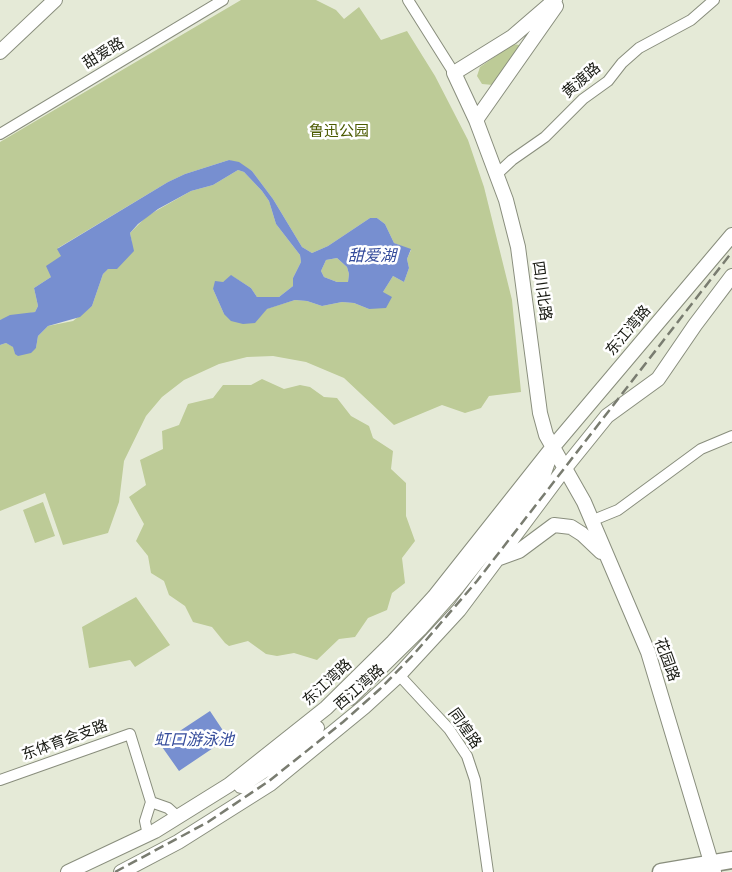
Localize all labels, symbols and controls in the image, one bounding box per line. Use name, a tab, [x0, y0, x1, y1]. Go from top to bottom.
street label: 甜爱路	[80, 35, 128, 73]
street label: 黄渡路	[559, 59, 605, 103]
park label: 鲁迅公园	[309, 123, 369, 141]
water label: 甜爱湖	[348, 247, 396, 267]
street label: 四川北路	[528, 260, 554, 322]
street label: 东江湾路	[603, 302, 655, 360]
street label: 花园路	[650, 636, 682, 684]
street label: 东江湾路	[300, 656, 356, 710]
street label: 西江湾路	[331, 662, 389, 714]
street label: 同煌路	[444, 705, 484, 753]
street label: 东体育会支路	[20, 717, 110, 765]
water label: 虹口游泳池	[154, 731, 234, 751]

